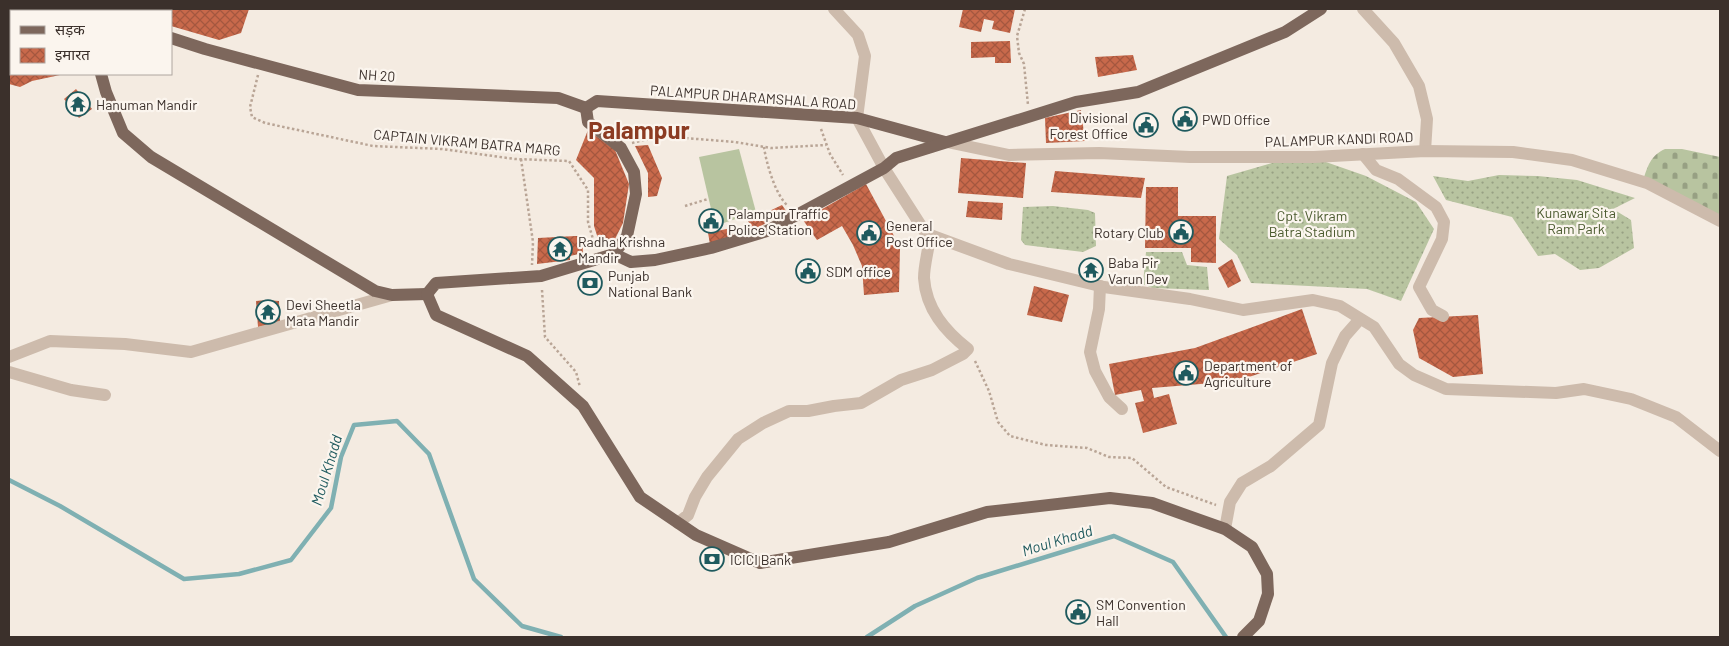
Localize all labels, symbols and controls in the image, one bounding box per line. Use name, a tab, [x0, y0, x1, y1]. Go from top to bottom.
legend	[10, 10, 172, 75]
text: सड़क	[55, 20, 85, 38]
text: इमारत	[55, 45, 90, 63]
street label: NH 20	[358, 65, 396, 85]
street label: PALAMPUR DHARAMSHALA ROAD	[649, 81, 857, 113]
temple icon: Hanuman Mandir	[65, 91, 91, 117]
place label: Hanuman Mandir	[96, 96, 197, 113]
public building icon: PWD Office	[1172, 106, 1198, 132]
place label: Divisional Forest Office	[1049, 109, 1128, 142]
place label: PWD Office	[1202, 111, 1270, 128]
public building icon: Divisional Forest Office	[1133, 112, 1159, 138]
district label: Palampur	[588, 115, 690, 144]
street label: CAPTAIN VIKRAM BATRA MARG	[373, 125, 561, 159]
street label: PALAMPUR KANDI ROAD	[1265, 128, 1413, 150]
park label: Kunawar Sita Ram Park	[1536, 204, 1616, 237]
place label: Palampur Traffic Police Station	[728, 205, 828, 238]
park label: Cpt. Vikram Batra Stadium	[1269, 207, 1355, 240]
public building icon: Palampur Traffic Police Station	[698, 208, 724, 234]
place label: General Post Office	[886, 217, 953, 250]
public building icon: Rotary Club	[1168, 219, 1194, 245]
public building icon: General Post Office	[856, 220, 882, 246]
place label: Rotary Club	[1094, 224, 1164, 241]
place label: Radha Krishna Mandir	[578, 233, 665, 266]
temple icon: Radha Krishna Mandir	[547, 236, 573, 262]
place label: Baba Pir Varun Dev	[1108, 254, 1169, 287]
temple icon: Baba Pir Varun Dev	[1078, 257, 1104, 283]
public building icon: SDM office	[795, 258, 821, 284]
place label: SDM office	[826, 263, 891, 280]
place label: Punjab National Bank	[608, 267, 692, 300]
bank icon: Punjab National Bank	[577, 270, 603, 296]
place label: Devi Sheetla Mata Mandir	[286, 296, 361, 329]
temple icon: Devi Sheetla Mata Mandir	[255, 299, 281, 325]
place label: Department of Agriculture	[1204, 357, 1292, 390]
public building icon: Department of Agriculture	[1173, 360, 1199, 386]
water label: Moul Khadd	[307, 432, 345, 508]
water label: Moul Khadd	[1019, 521, 1095, 559]
bank icon: ICICI Bank	[699, 546, 725, 572]
place label: ICICI Bank	[730, 551, 791, 568]
place label: SM Convention Hall	[1096, 596, 1186, 629]
public building icon: SM Convention Hall	[1065, 599, 1091, 625]

